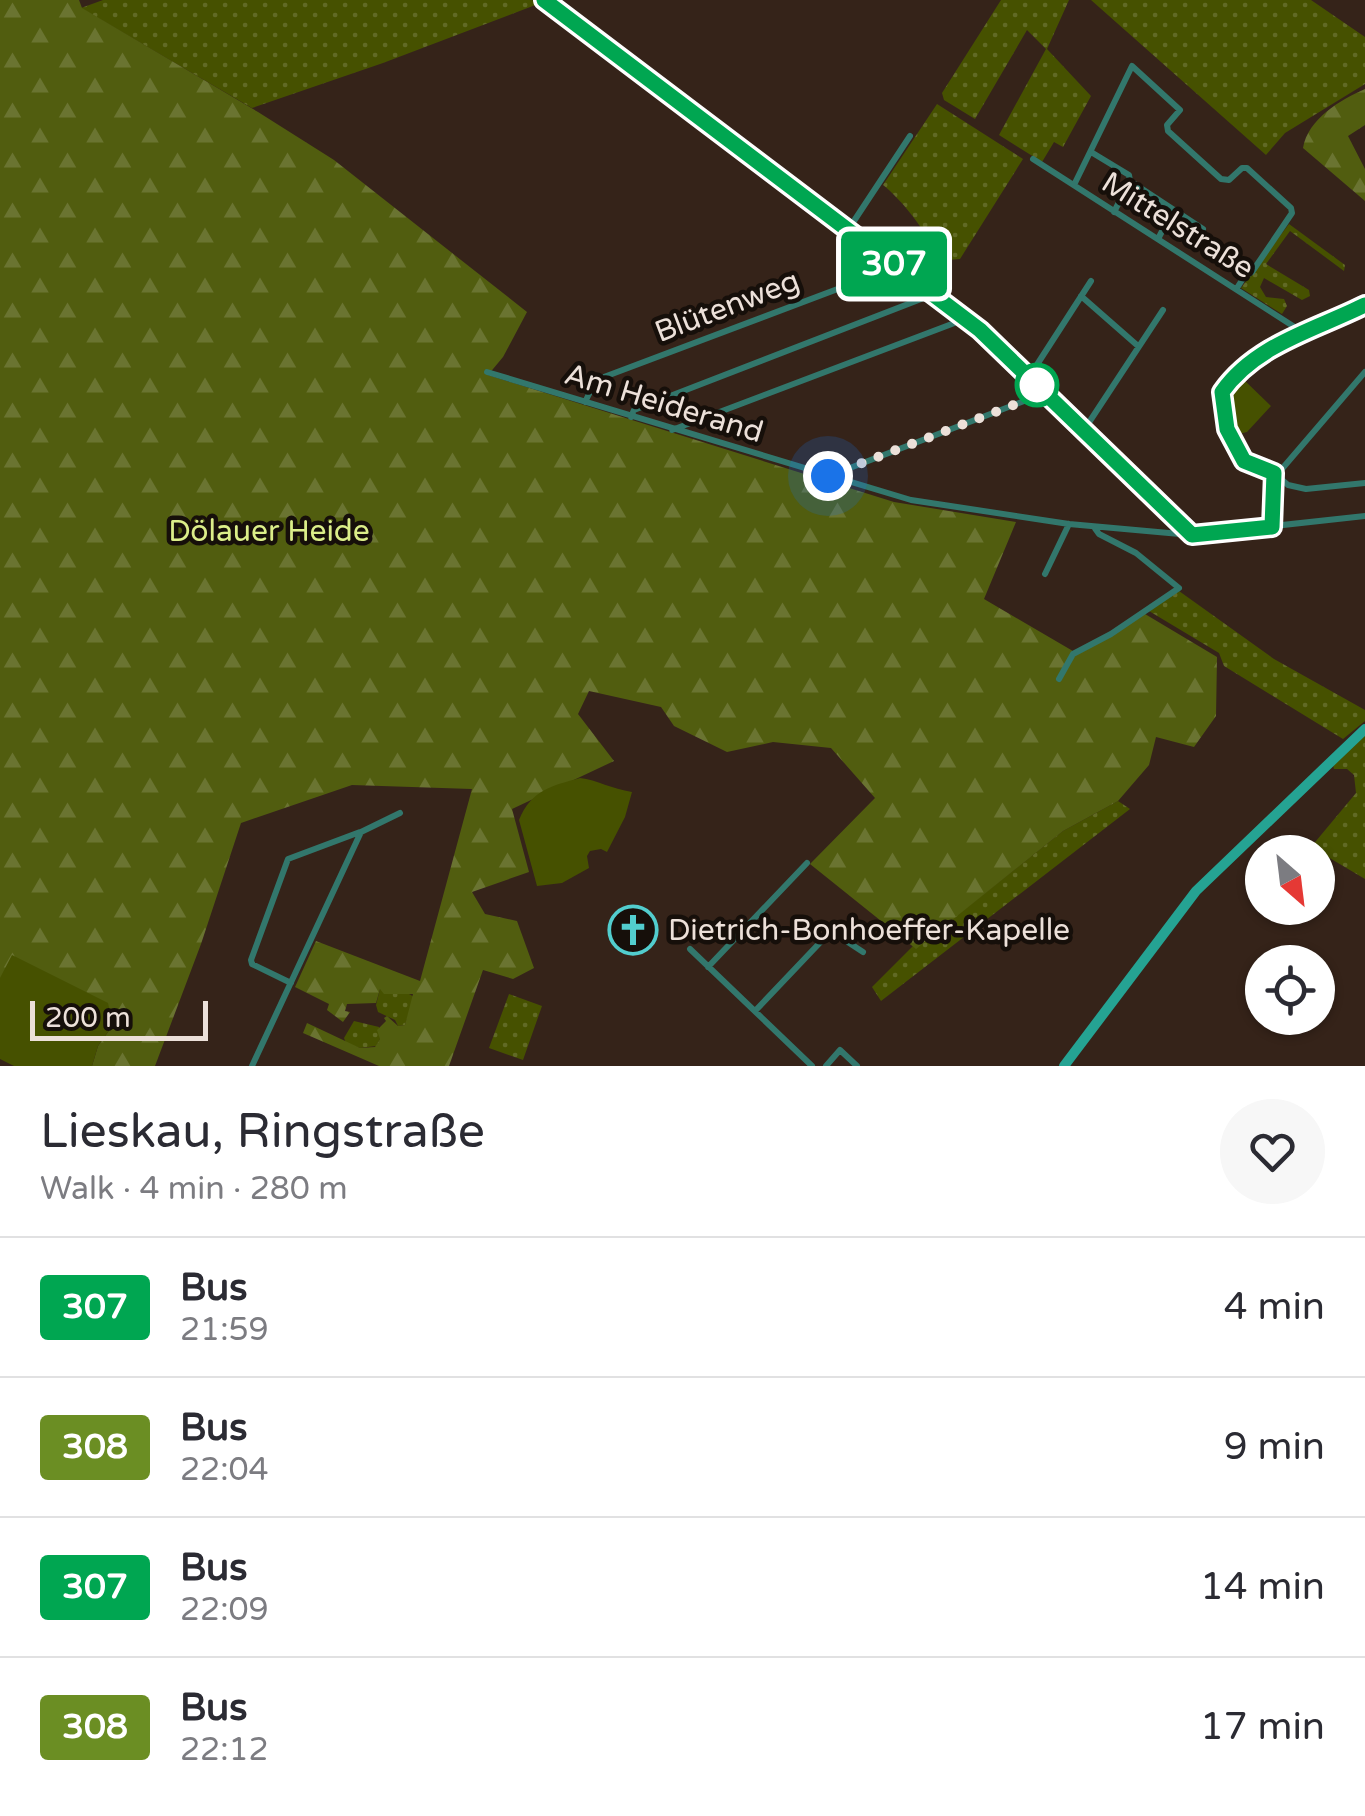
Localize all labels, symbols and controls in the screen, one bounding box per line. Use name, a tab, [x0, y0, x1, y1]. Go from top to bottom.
street label: Mittelstraße	[1095, 164, 1261, 287]
line badge: 307	[836, 232, 952, 296]
text: 307	[861, 243, 927, 285]
street label: Blütenweg	[650, 262, 805, 351]
street label: Am Heiderand	[560, 356, 768, 451]
unlabelled marker	[1016, 364, 1058, 406]
your location	[803, 451, 853, 501]
park label: Dölauer Heide	[168, 513, 370, 550]
north arrow	[1245, 835, 1335, 925]
map controls	[1245, 835, 1335, 1035]
church icon: Dietrich-Bonhoeffer-Kapelle	[607, 904, 659, 956]
place label: Dietrich-Bonhoeffer-Kapelle	[668, 912, 1070, 949]
button: locate	[1245, 945, 1335, 1035]
scale bar	[30, 996, 208, 1040]
text: 200 m	[45, 1001, 131, 1035]
button: heart	[1220, 1099, 1325, 1204]
text: Lieskau, Ringstraße	[40, 1103, 485, 1161]
text: Walk · 4 min · 280 m	[40, 1170, 348, 1208]
text: Bus	[180, 1265, 247, 1311]
text: 4 min	[1224, 1284, 1325, 1330]
text: 307	[62, 1286, 128, 1328]
text: 21:59	[180, 1311, 269, 1349]
text: Bus	[180, 1405, 247, 1451]
text: 9 min	[1224, 1424, 1325, 1470]
text: 308	[62, 1426, 128, 1468]
text: 22:04	[180, 1451, 269, 1489]
text: Bus	[180, 1545, 247, 1591]
text: 14 min	[1200, 1564, 1325, 1610]
text: 307	[62, 1566, 128, 1608]
text: 22:09	[180, 1591, 269, 1629]
text: Bus	[180, 1685, 247, 1731]
text: 17 min	[1200, 1704, 1325, 1750]
text: 308	[62, 1706, 128, 1748]
text: 22:12	[180, 1731, 269, 1769]

